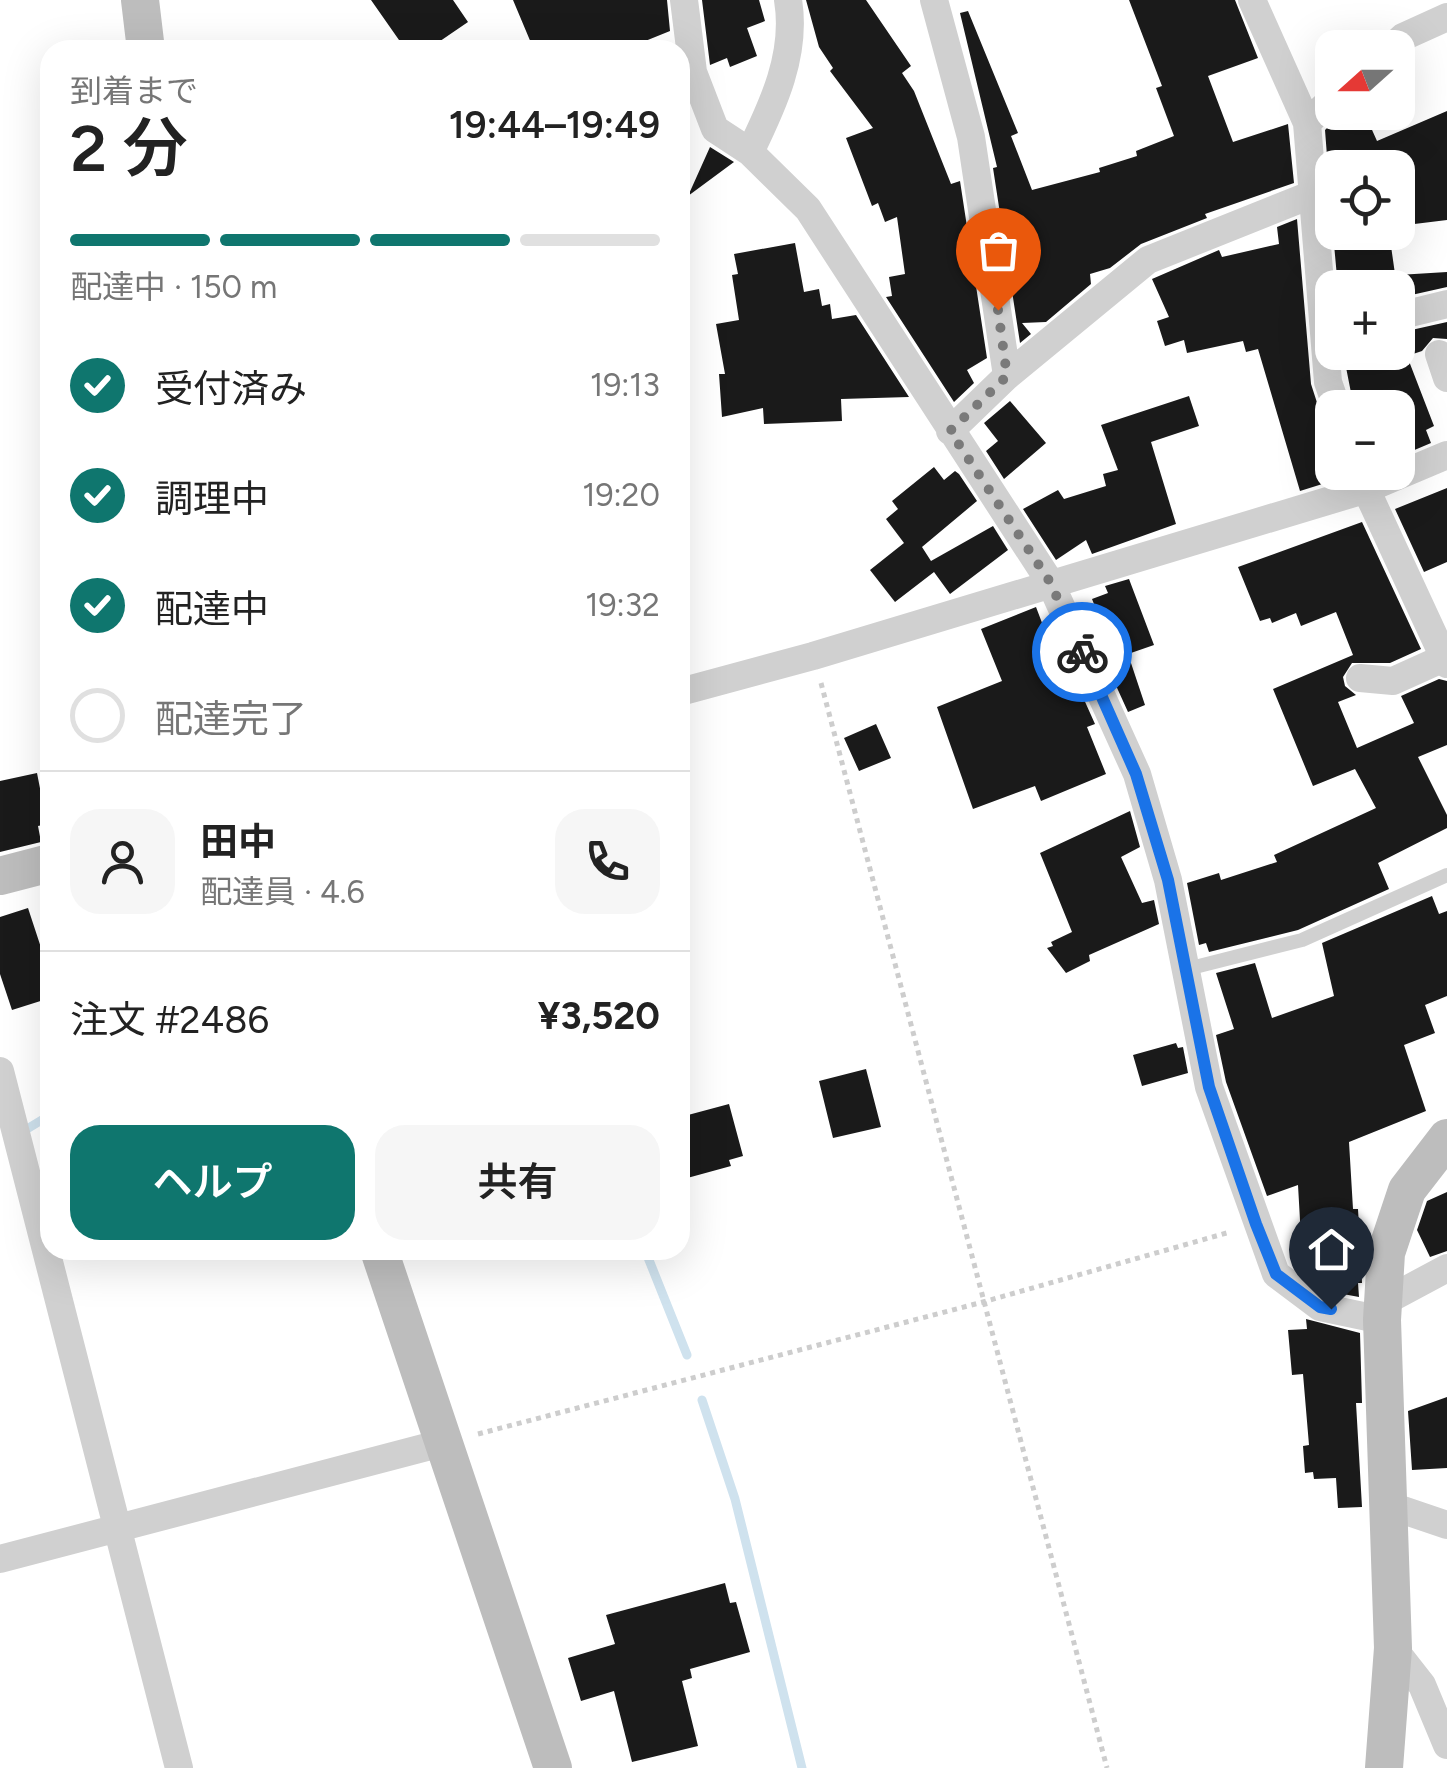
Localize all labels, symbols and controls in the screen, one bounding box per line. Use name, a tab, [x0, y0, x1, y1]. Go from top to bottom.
north arrow	[1315, 30, 1415, 130]
map controls	[1315, 30, 1415, 490]
text: 到着まで	[70, 72, 198, 110]
text: 19:44–19:49	[449, 102, 660, 148]
text: 2 分	[70, 109, 188, 187]
button: locate	[1315, 150, 1415, 250]
pin	[956, 208, 1041, 311]
icon: bag	[971, 223, 1026, 278]
text: 配達中 · 150 m	[70, 268, 277, 306]
button: +	[1315, 270, 1415, 370]
icon: check	[70, 358, 125, 413]
text: 受付済み	[155, 366, 307, 412]
text: 19:13	[590, 366, 660, 404]
button: −	[1315, 390, 1415, 490]
icon: check	[70, 468, 125, 523]
text: 調理中	[155, 476, 269, 522]
text: 19:20	[582, 476, 660, 514]
icon: check	[70, 578, 125, 633]
text: 配達中	[155, 586, 269, 632]
text: 19:32	[585, 586, 660, 624]
courier	[1032, 602, 1132, 702]
icon: bike	[1055, 625, 1110, 680]
text: 配達完了	[155, 696, 307, 742]
button: person	[70, 809, 175, 914]
button: phone	[555, 809, 660, 914]
text: 田中	[200, 819, 276, 865]
text: 配達員 · 4.6	[200, 873, 365, 911]
text: ¥3,520	[538, 993, 660, 1039]
text: 注文 #2486	[70, 997, 269, 1043]
button: ヘルプ	[70, 1125, 355, 1240]
button: 共有	[375, 1125, 660, 1240]
pin	[1289, 1207, 1374, 1310]
icon: home	[1304, 1222, 1359, 1277]

